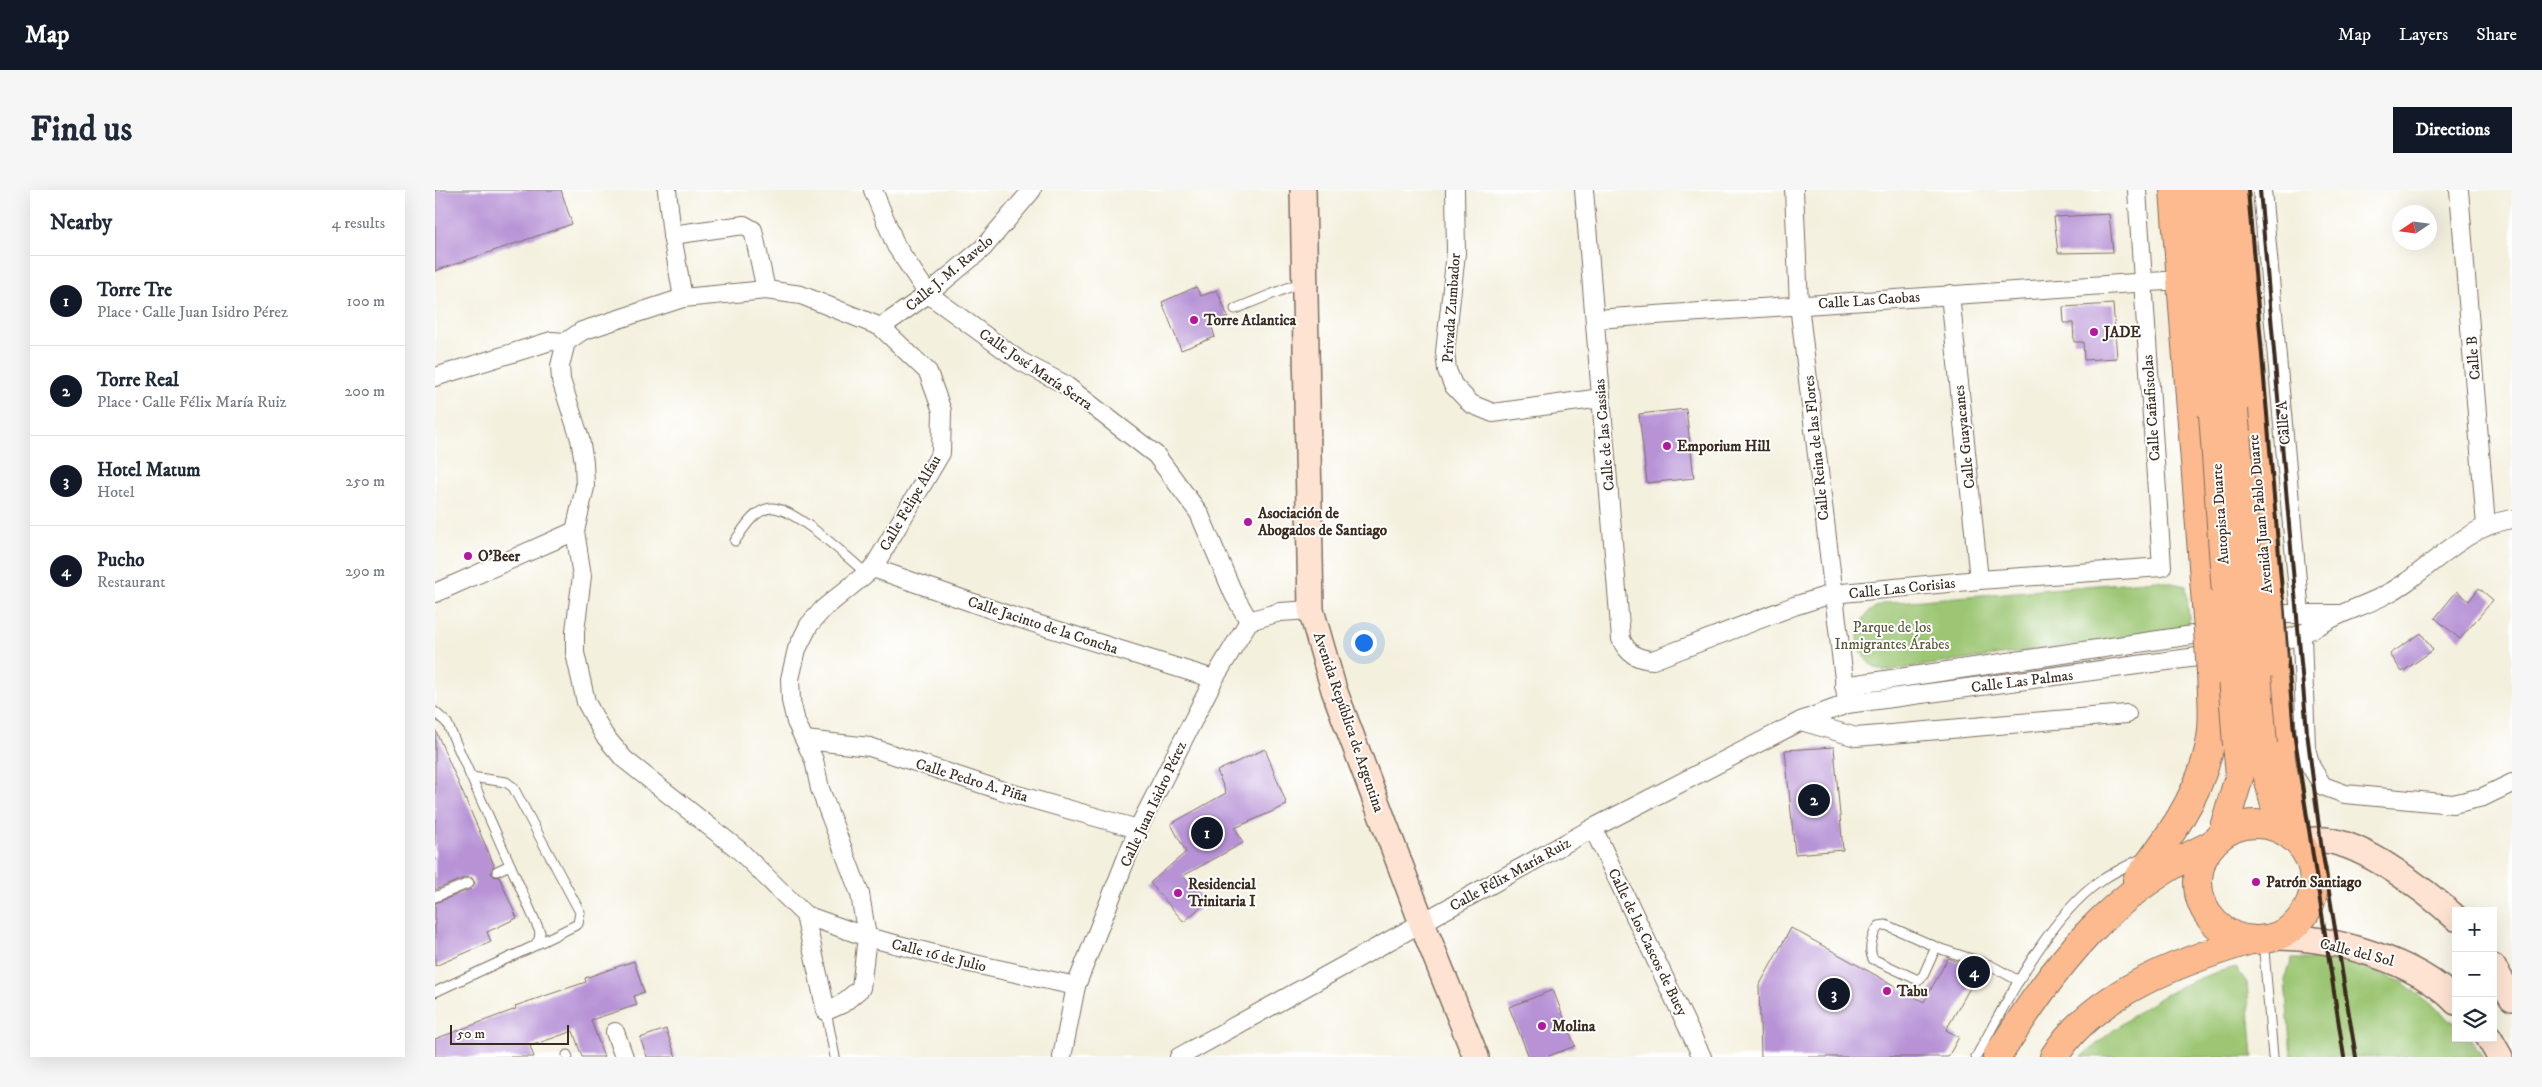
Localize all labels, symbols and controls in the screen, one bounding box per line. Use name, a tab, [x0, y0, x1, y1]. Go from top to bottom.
text: Map	[25, 20, 69, 50]
text: Map	[2338, 24, 2371, 46]
text: Layers	[2399, 24, 2448, 46]
text: Share	[2476, 24, 2517, 46]
button: Directions	[2393, 107, 2512, 153]
text: Find us	[30, 108, 132, 152]
north arrow	[2392, 205, 2437, 250]
text: Nearby	[50, 210, 112, 236]
text: 4 results	[332, 213, 385, 233]
street label: Calle J. M. Ravelo	[902, 231, 997, 316]
street label: Privada Zumbador	[1438, 252, 1465, 364]
text: Torre Tre	[97, 279, 172, 302]
street label: Calle Las Caobas	[1817, 287, 1921, 314]
text: 1	[63, 291, 69, 311]
text: 100 m	[347, 291, 385, 311]
text: Place · Calle Juan Isidro Pérez	[97, 302, 288, 322]
place label: Torre Atlantica	[1203, 311, 1297, 330]
marker: Torre Atlantica	[1188, 314, 1200, 326]
place label: JADE	[2102, 323, 2141, 342]
street label: Calle José María Serra	[975, 324, 1097, 415]
marker: JADE	[2088, 326, 2100, 338]
street label: Calle B	[2462, 335, 2485, 381]
street label: Calle Cañafistolas	[2138, 354, 2165, 462]
text: Torre Real	[97, 369, 179, 392]
street label: Calle Reina de las Flores	[1799, 374, 1834, 521]
street label: Calle de las Cassias	[1590, 378, 1619, 492]
text: 2	[62, 381, 70, 401]
text: 200 m	[344, 381, 385, 401]
street label: Calle Guayacanes	[1950, 384, 1979, 490]
text: Place · Calle Félix María Ruiz	[97, 392, 287, 412]
street label: Calle A	[2272, 400, 2295, 446]
street label: Avenida Juan Pablo Duarte	[2244, 434, 2277, 594]
place label: Emporium Hill	[1677, 437, 1771, 456]
marker: Emporium Hill	[1661, 440, 1673, 452]
street label: Calle Felipe Alfau	[875, 452, 946, 555]
text: Hotel Matum	[97, 459, 201, 482]
street label: Autopista Duarte	[2207, 463, 2234, 565]
text: 3	[63, 471, 69, 491]
text: 250 m	[345, 471, 385, 491]
text: Hotel	[97, 482, 135, 502]
place label: Asociación de Abogados de Santiago	[1257, 504, 1388, 540]
marker: Asociación de Abogados de Santiago	[1242, 516, 1254, 528]
place label: O'Beer	[478, 547, 520, 566]
text: Pucho	[97, 549, 145, 572]
marker: O'Beer	[462, 550, 474, 562]
text: 4	[61, 561, 71, 581]
text: 290 m	[345, 561, 385, 581]
text: Restaurant	[97, 572, 165, 592]
street label: Calle Las Corisias	[1848, 573, 1956, 604]
street label: Calle Jacinto de la Concha	[965, 592, 1121, 659]
park label: Parque de los Inmigrantes Árabes	[1834, 618, 1950, 654]
street label: Avenida República de Argentina	[1309, 630, 1389, 815]
your location	[1351, 630, 1377, 656]
street label: Calle Las Palmas	[1970, 666, 2074, 697]
street label: Calle Juan Isidro Pérez	[1116, 738, 1191, 870]
street label: Calle Pedro A. Piña	[913, 754, 1031, 807]
pin: 2	[1798, 781, 1830, 819]
pin: 1	[1191, 814, 1223, 852]
street label: Calle Félix María Ruiz	[1446, 833, 1575, 916]
street label: Calle de los Cascos de Buey	[1604, 865, 1692, 1020]
place label: Patrón Santiago	[2266, 873, 2362, 892]
place label: Residencial Trinitaria I	[1187, 875, 1256, 911]
marker: Patrón Santiago	[2250, 876, 2262, 888]
marker: Residencial Trinitaria I	[1172, 887, 1184, 899]
map controls	[2452, 907, 2497, 1042]
button: +	[2452, 907, 2497, 952]
street label: Calle del Sol	[2318, 934, 2396, 971]
street label: Calle 16 de Julio	[890, 935, 988, 976]
button: −	[2452, 952, 2497, 997]
pin: 4	[1958, 953, 1990, 991]
pin: 3	[1818, 975, 1850, 1013]
place label: Tabu	[1896, 982, 1928, 1001]
marker: Tabu	[1881, 985, 1893, 997]
button: layers	[2452, 997, 2497, 1042]
place label: Molina	[1552, 1017, 1596, 1036]
marker: Molina	[1536, 1020, 1548, 1032]
scale bar	[450, 1022, 569, 1045]
text: 50 m	[457, 1025, 485, 1043]

